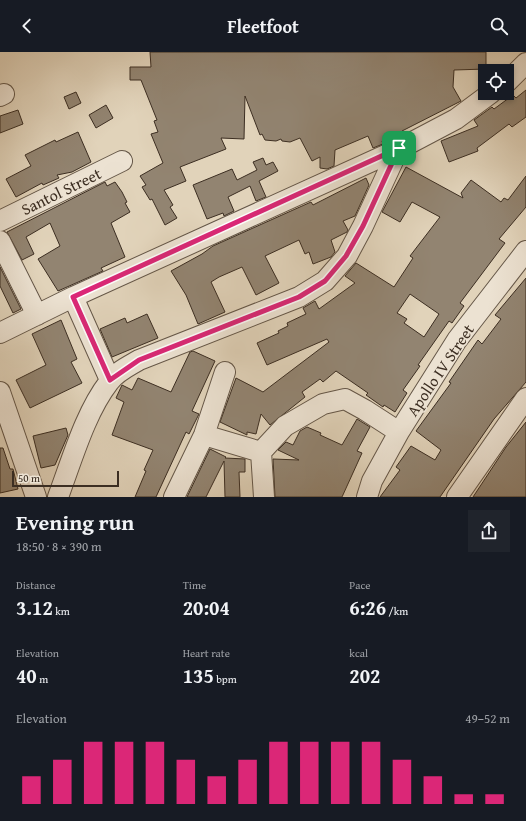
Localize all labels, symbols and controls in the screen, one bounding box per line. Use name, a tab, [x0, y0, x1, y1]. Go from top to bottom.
text: Fleetfoot	[227, 13, 299, 40]
icon: back	[16, 15, 38, 37]
icon: search	[488, 15, 510, 37]
map controls	[478, 64, 514, 100]
button: locate	[478, 64, 514, 100]
pin	[382, 131, 416, 165]
icon: arrive	[388, 137, 410, 159]
street label: Santol Street	[17, 161, 106, 221]
street label: Apollo IV Street	[400, 319, 480, 421]
scale bar	[12, 469, 119, 488]
text: 50 m	[18, 470, 40, 486]
text: Evening run	[16, 506, 134, 538]
button: share	[468, 510, 510, 552]
text: 18:50 · 8 × 390 m	[16, 537, 102, 556]
text: Distance	[16, 577, 55, 593]
text: Time	[183, 577, 206, 593]
text: Pace	[349, 577, 370, 593]
text: 3.12	[16, 593, 53, 622]
text: 20:04	[183, 593, 230, 622]
text: 6:26	[349, 593, 386, 622]
text: km	[53, 603, 70, 619]
text: /km	[386, 603, 408, 619]
text: Elevation	[16, 645, 59, 661]
text: Heart rate	[183, 645, 230, 661]
text: kcal	[349, 645, 368, 661]
text: 40	[16, 661, 37, 690]
text: 135	[183, 661, 214, 690]
text: 202	[349, 661, 380, 690]
text: m	[37, 671, 48, 687]
text: bpm	[214, 671, 237, 687]
text: Elevation	[16, 709, 67, 728]
text: 49–52 m	[465, 709, 510, 728]

